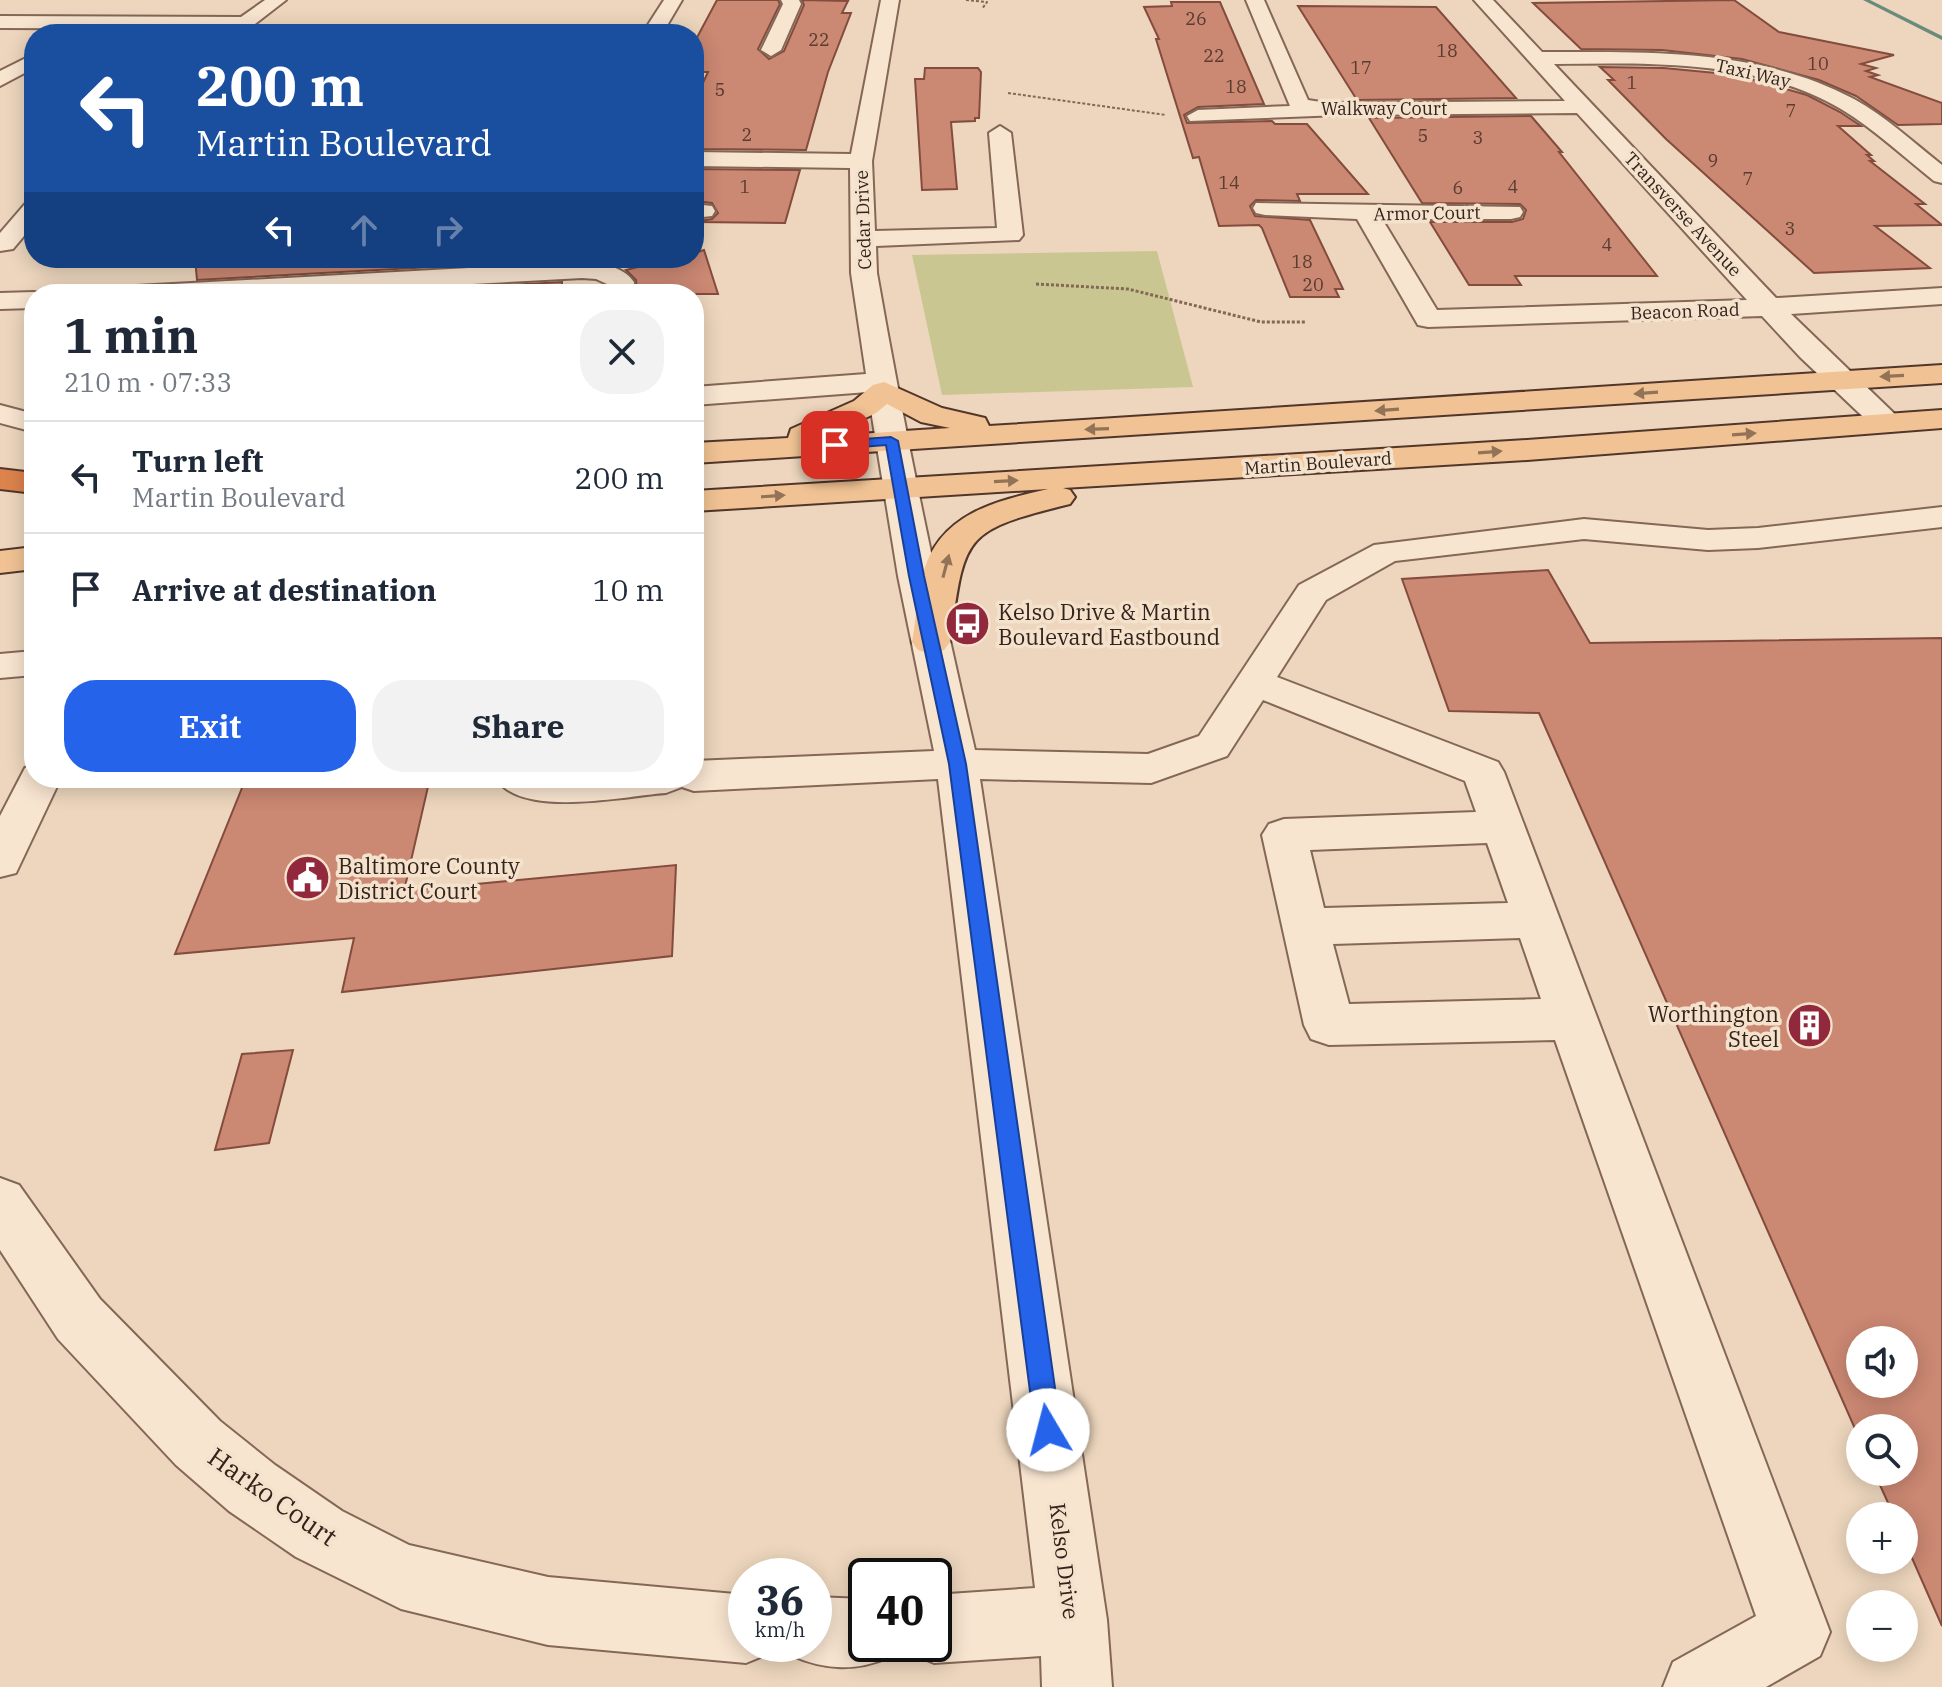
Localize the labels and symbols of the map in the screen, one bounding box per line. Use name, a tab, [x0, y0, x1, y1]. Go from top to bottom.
house number: 26	[1185, 7, 1207, 30]
house number: 22	[808, 28, 830, 51]
house number: 18	[1436, 39, 1458, 62]
house number: 22	[1203, 44, 1225, 67]
house number: 10	[1807, 52, 1829, 75]
street label: Taxi Way	[1713, 53, 1793, 93]
house number: 17	[1350, 56, 1372, 79]
house number: 1	[1627, 71, 1637, 94]
house number: 18	[1225, 75, 1247, 98]
house number: 5	[715, 78, 725, 101]
street label: Walkway Court	[1321, 97, 1447, 120]
house number: 7	[1786, 99, 1796, 122]
house number: 2	[742, 123, 752, 146]
house number: 5	[1418, 124, 1428, 147]
house number: 3	[1473, 126, 1483, 149]
street label: Transverse Avenue	[1619, 147, 1747, 281]
house number: 9	[1708, 149, 1718, 172]
house number: 7	[1743, 167, 1753, 190]
street label: Cedar Drive	[850, 170, 876, 270]
house number: 14	[1218, 171, 1240, 194]
house number: 1	[740, 175, 750, 198]
house number: 4	[1508, 175, 1518, 198]
house number: 6	[1453, 176, 1463, 199]
street label: Armor Court	[1373, 201, 1481, 225]
house number: 3	[1785, 217, 1795, 240]
house number: 4	[1602, 233, 1612, 256]
house number: 18	[1291, 250, 1313, 273]
house number: 20	[1302, 273, 1324, 296]
street label: Beacon Road	[1630, 298, 1740, 324]
one-way arrow	[1879, 370, 1904, 383]
one-way arrow	[1633, 387, 1658, 400]
one-way arrow	[1374, 404, 1399, 417]
pin	[801, 411, 869, 479]
one-way arrow	[1084, 422, 1109, 435]
one-way arrow	[1732, 427, 1757, 440]
one-way arrow	[1478, 445, 1503, 458]
street label: Martin Boulevard	[1243, 446, 1393, 480]
one-way arrow	[994, 475, 1019, 488]
one-way arrow	[761, 489, 786, 502]
one-way arrow	[940, 553, 952, 578]
place label: Kelso Drive & Martin Boulevard Eastbound	[998, 597, 1220, 651]
bus stop icon: Kelso Drive & Martin Boulevard Eastbound	[943, 600, 991, 648]
place label: Baltimore County District Court	[338, 851, 520, 905]
public building icon: Baltimore County District Court	[283, 854, 331, 902]
place label: Worthington Steel	[1648, 999, 1779, 1053]
building icon: Worthington Steel	[1786, 1002, 1834, 1050]
position arrow	[1006, 1388, 1090, 1472]
street label: Harko Court	[202, 1439, 344, 1553]
street label: Kelso Drive	[1043, 1501, 1087, 1621]
speed limit sign: 40	[848, 1558, 952, 1662]

